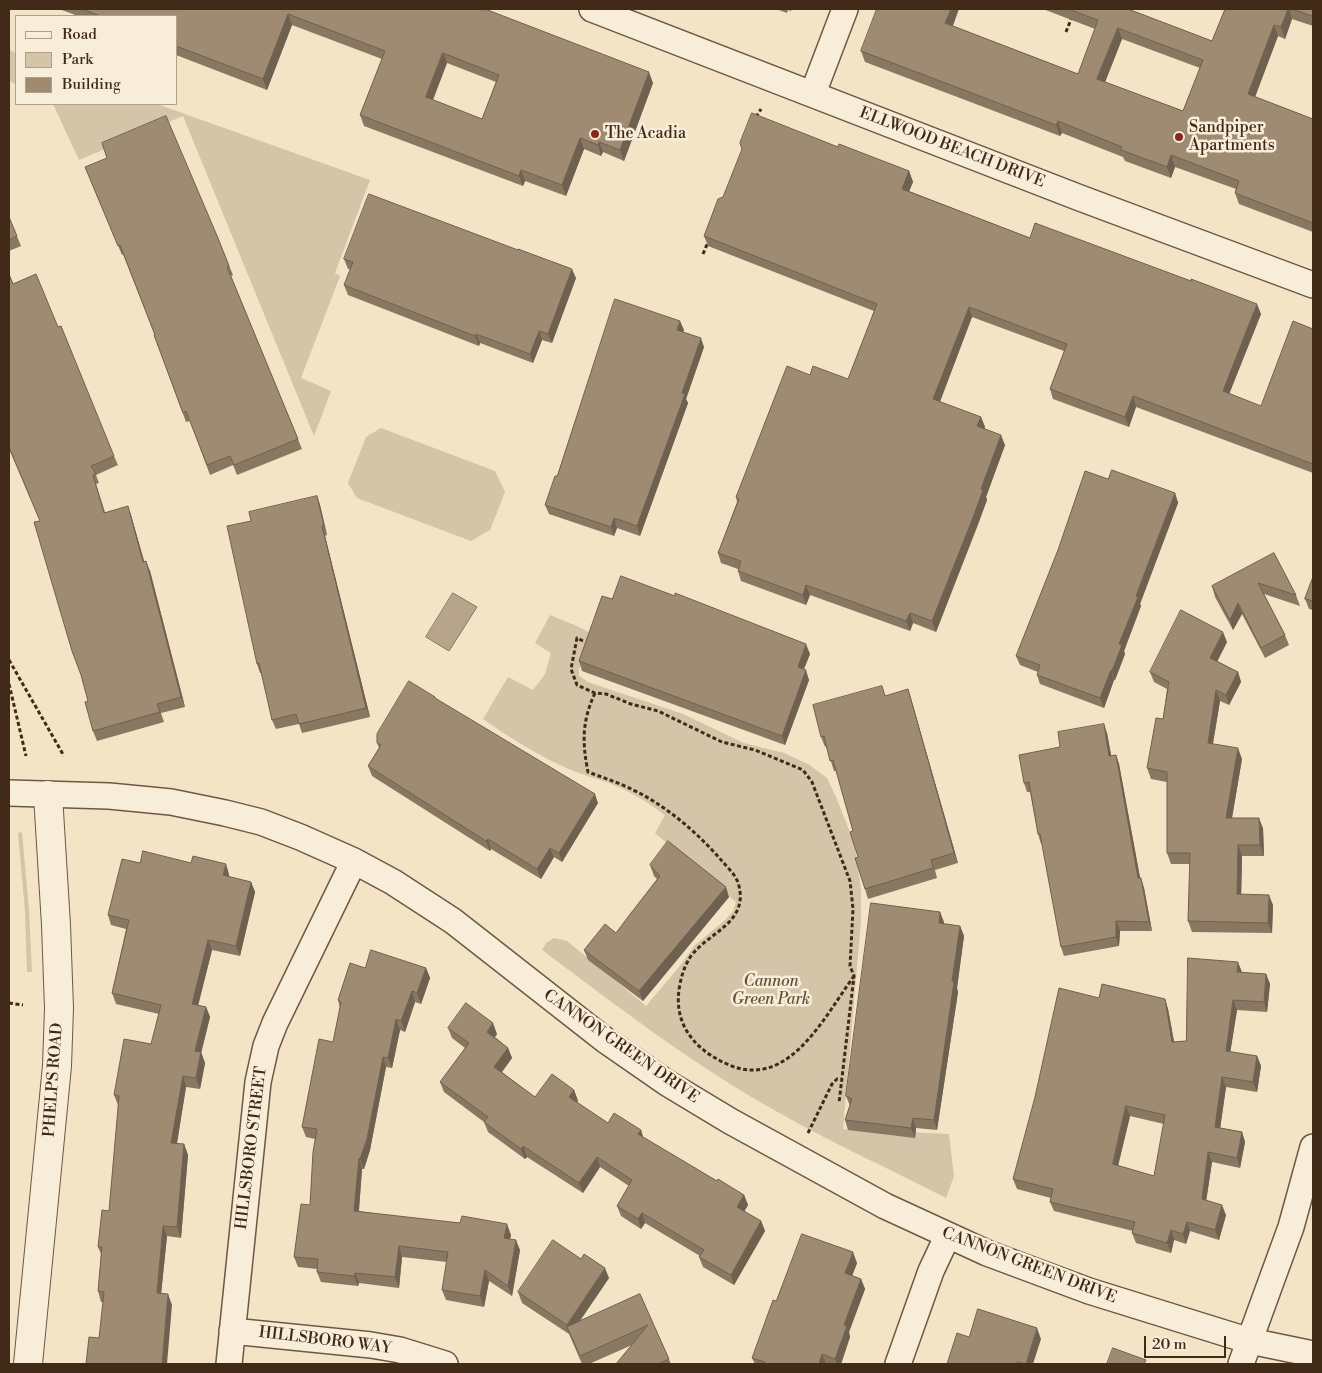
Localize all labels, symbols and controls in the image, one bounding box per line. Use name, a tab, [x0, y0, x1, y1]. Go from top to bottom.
legend	[15, 15, 178, 105]
text: Road	[62, 25, 97, 44]
text: Park	[62, 50, 93, 69]
text: Building	[62, 75, 121, 94]
street label: ELLWOOD BEACH DRIVE	[856, 104, 1048, 192]
place label: Sandpiper Apartments	[1189, 118, 1275, 156]
place label: The Acadia	[605, 124, 686, 144]
marker: The Acadia	[589, 128, 601, 140]
marker: Sandpiper Apartments	[1173, 131, 1185, 143]
park label: Cannon Green Park	[732, 972, 810, 1010]
street label: CANNON GREEN DRIVE	[539, 986, 703, 1108]
street label: PHELPS ROAD	[40, 1022, 68, 1138]
street label: HILLSBORO STREET	[232, 1065, 272, 1231]
street label: CANNON GREEN DRIVE	[939, 1224, 1119, 1308]
street label: HILLSBORO WAY	[257, 1323, 393, 1359]
scale bar	[1147, 1326, 1230, 1358]
text: 20 m	[1152, 1335, 1187, 1354]

